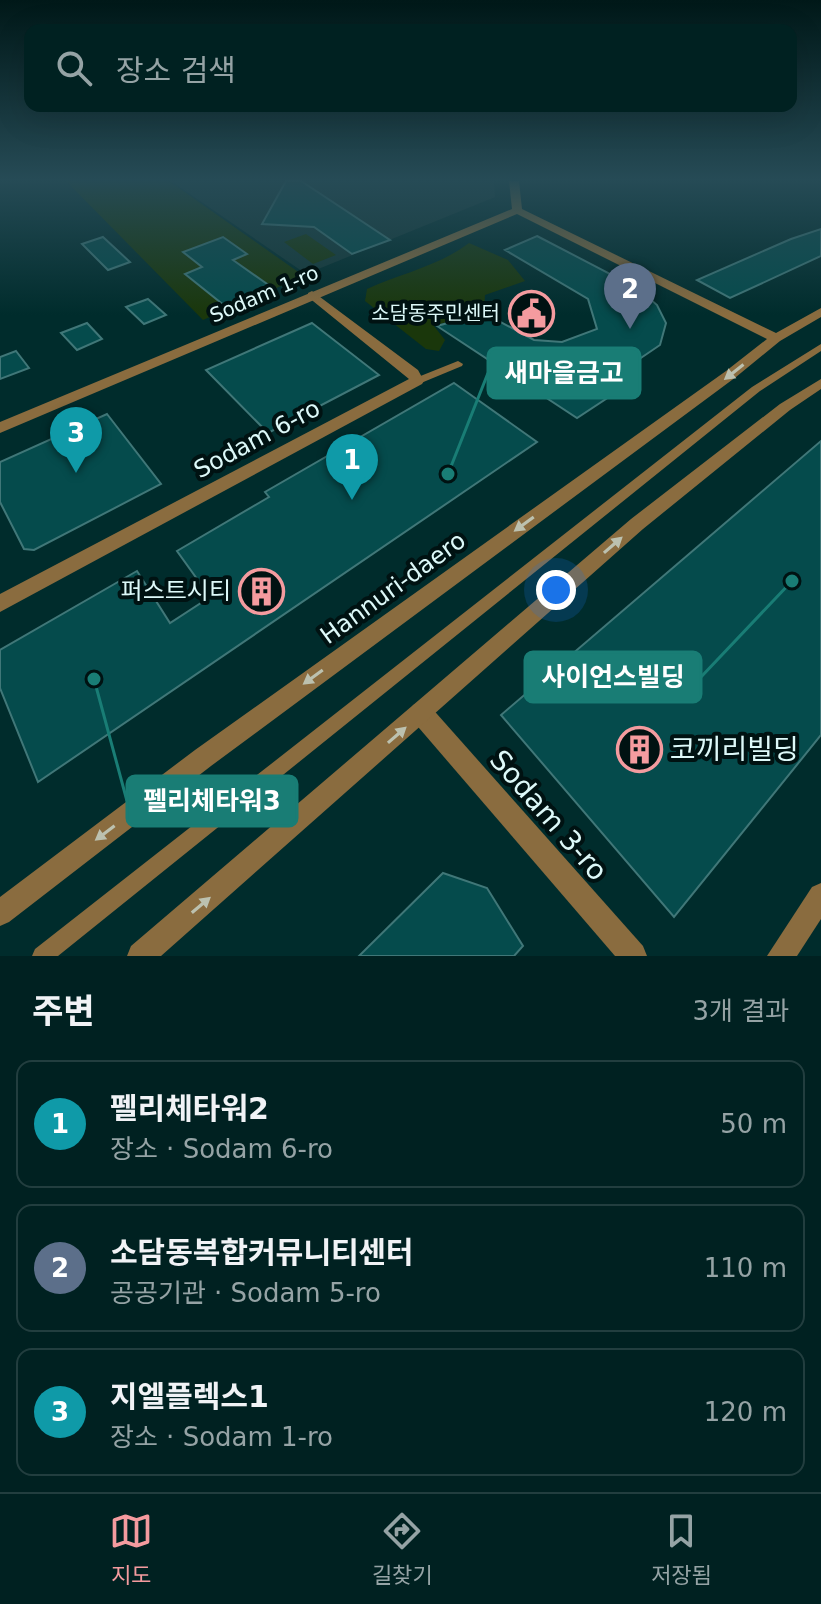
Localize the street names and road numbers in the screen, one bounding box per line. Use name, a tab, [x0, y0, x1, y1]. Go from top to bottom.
street label: Sodam 1-ro	[206, 260, 322, 328]
street label: Sodam 6-ro	[189, 394, 325, 484]
street label: Hannuri-daero	[315, 526, 471, 650]
street label: Sodam 3-ro	[483, 743, 614, 887]

